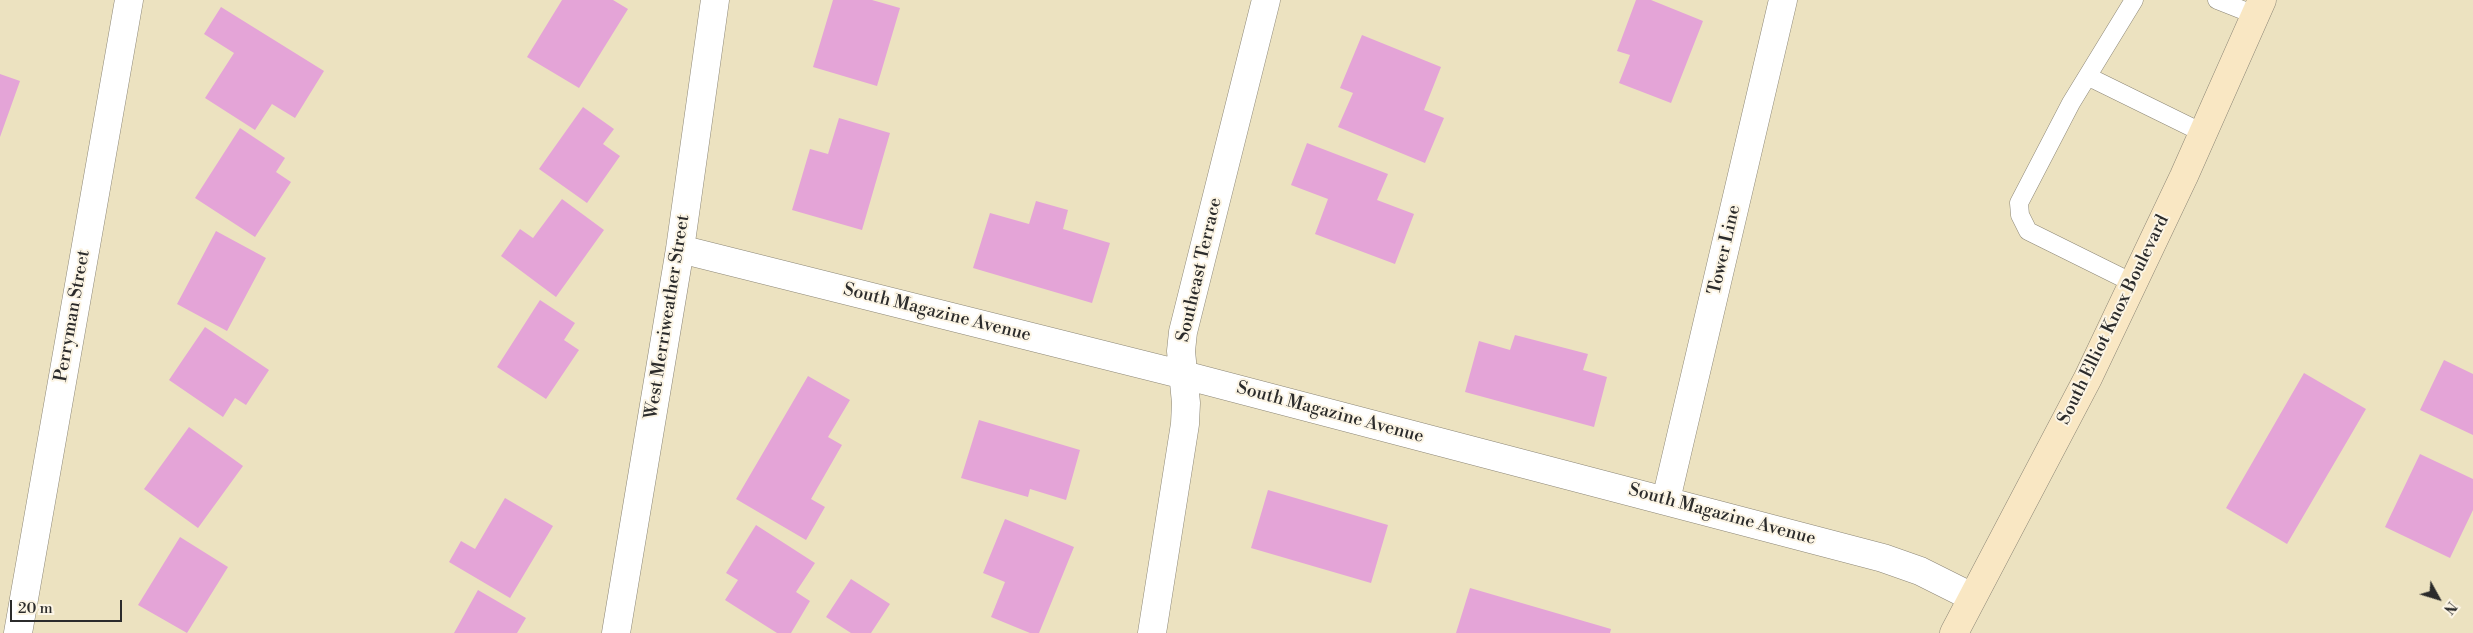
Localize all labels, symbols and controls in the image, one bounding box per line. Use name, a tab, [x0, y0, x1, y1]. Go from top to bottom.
street label: Southeast Terrace	[1173, 196, 1227, 344]
street label: Tower Line	[1704, 203, 1746, 297]
street label: South Elliot Knox Boulevard	[2054, 212, 2174, 428]
street label: West Merriweather Street	[641, 213, 695, 421]
street label: Perryman Street	[51, 248, 95, 384]
street label: South Magazine Avenue	[841, 279, 1033, 347]
street label: South Magazine Avenue	[1234, 378, 1426, 448]
street label: South Magazine Avenue	[1626, 480, 1818, 550]
north arrow	[2413, 573, 2463, 623]
scale bar	[12, 590, 125, 622]
text: N	[2439, 597, 2460, 617]
text: 20 m	[18, 599, 53, 618]

